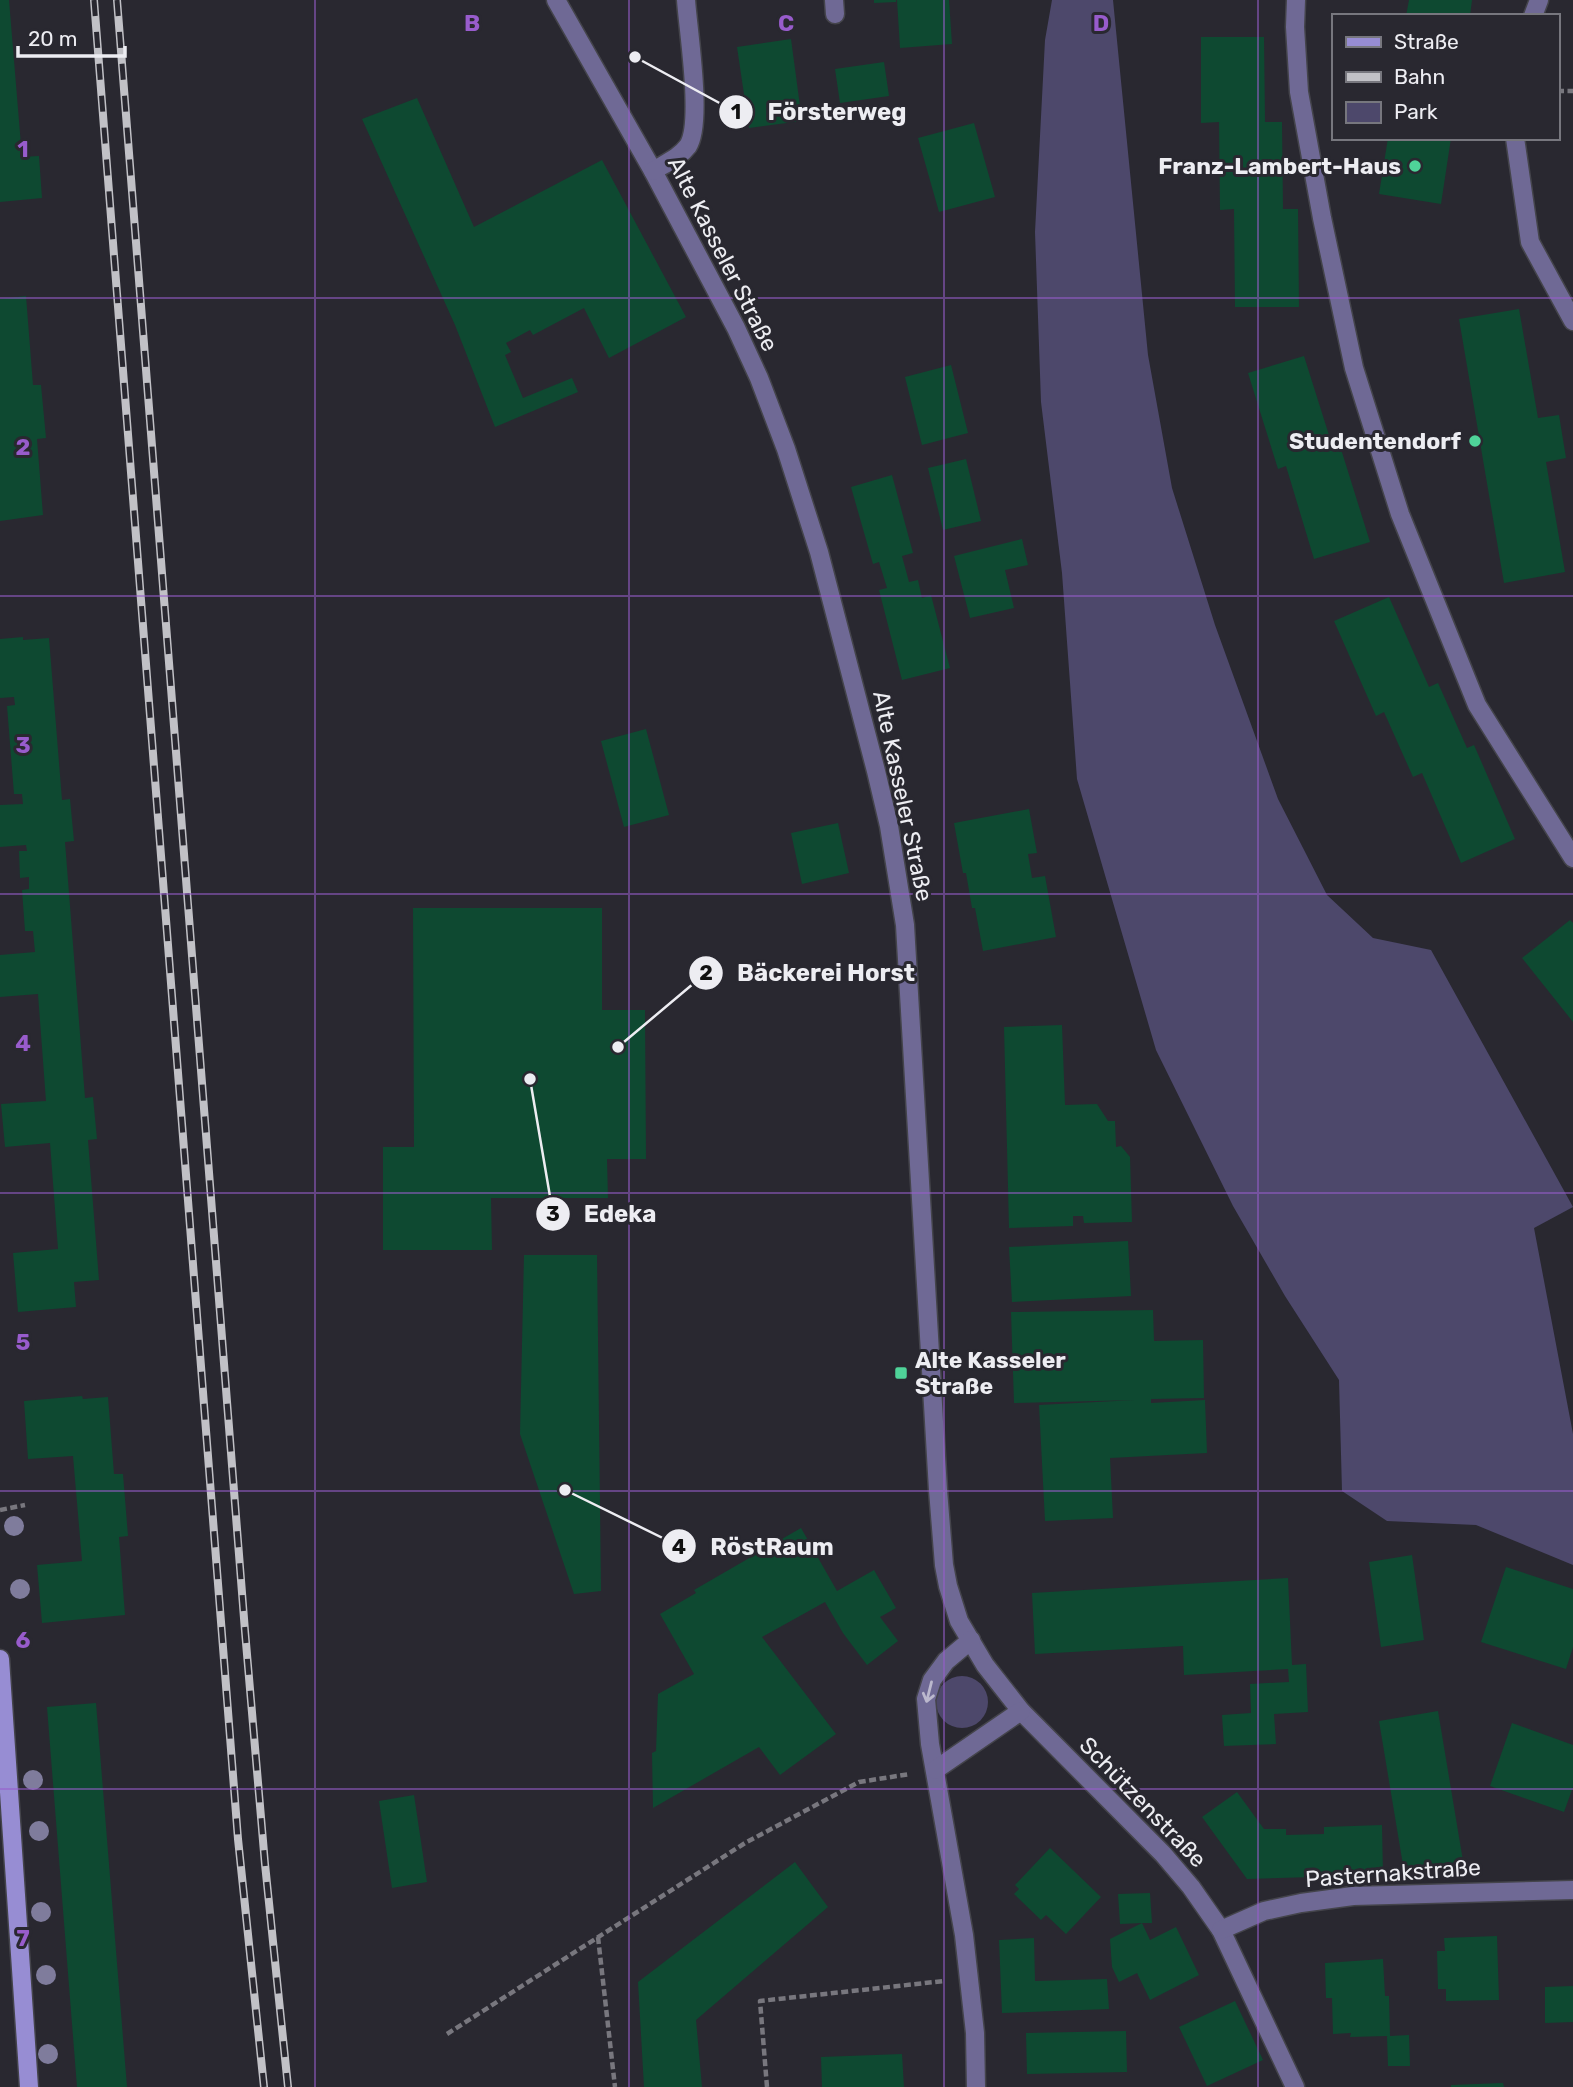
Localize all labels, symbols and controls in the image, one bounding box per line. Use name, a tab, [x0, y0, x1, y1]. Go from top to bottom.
text: B	[464, 9, 480, 37]
text: C	[778, 9, 794, 37]
text: D	[1093, 9, 1109, 37]
scale bar	[18, 14, 124, 58]
legend	[1332, 14, 1559, 140]
text: 20 m	[28, 26, 77, 51]
text: Straße	[1394, 29, 1459, 54]
text: Bahn	[1394, 64, 1445, 89]
callout: Försterweg	[718, 89, 920, 134]
text: Försterweg	[768, 98, 906, 126]
text: 1	[731, 99, 741, 124]
text: Park	[1394, 99, 1438, 124]
text: 1	[17, 135, 29, 163]
street label: Alte Kasseler Straße	[662, 152, 784, 356]
place label: Franz-Lambert-Haus	[1158, 152, 1401, 180]
marker: Franz-Lambert-Haus	[1407, 158, 1423, 174]
place label: Studentendorf	[1289, 427, 1462, 455]
text: 2	[16, 433, 30, 461]
marker: Studentendorf	[1467, 433, 1483, 449]
street label: Alte Kasseler Straße	[867, 688, 939, 904]
text: 3	[15, 731, 31, 759]
callout: Bäckerei Horst	[688, 951, 929, 996]
text: Bäckerei Horst	[737, 959, 915, 987]
text: 2	[699, 960, 713, 985]
text: 4	[15, 1029, 31, 1057]
callout: Edeka	[535, 1191, 671, 1236]
text: Edeka	[584, 1200, 656, 1228]
text: 3	[546, 1201, 560, 1226]
text: 5	[16, 1328, 31, 1356]
place label: Alte Kasseler Straße	[915, 1346, 1066, 1400]
marker: Alte Kasseler Straße	[893, 1365, 909, 1381]
callout: RöstRaum	[661, 1524, 848, 1569]
text: RöstRaum	[710, 1533, 834, 1561]
text: 4	[672, 1534, 686, 1559]
text: 6	[16, 1626, 31, 1654]
one-way arrow	[922, 1680, 935, 1702]
street label: Schützenstraße	[1074, 1731, 1212, 1873]
street label: Pasternakstraße	[1304, 1853, 1482, 1893]
text: 7	[16, 1924, 30, 1952]

